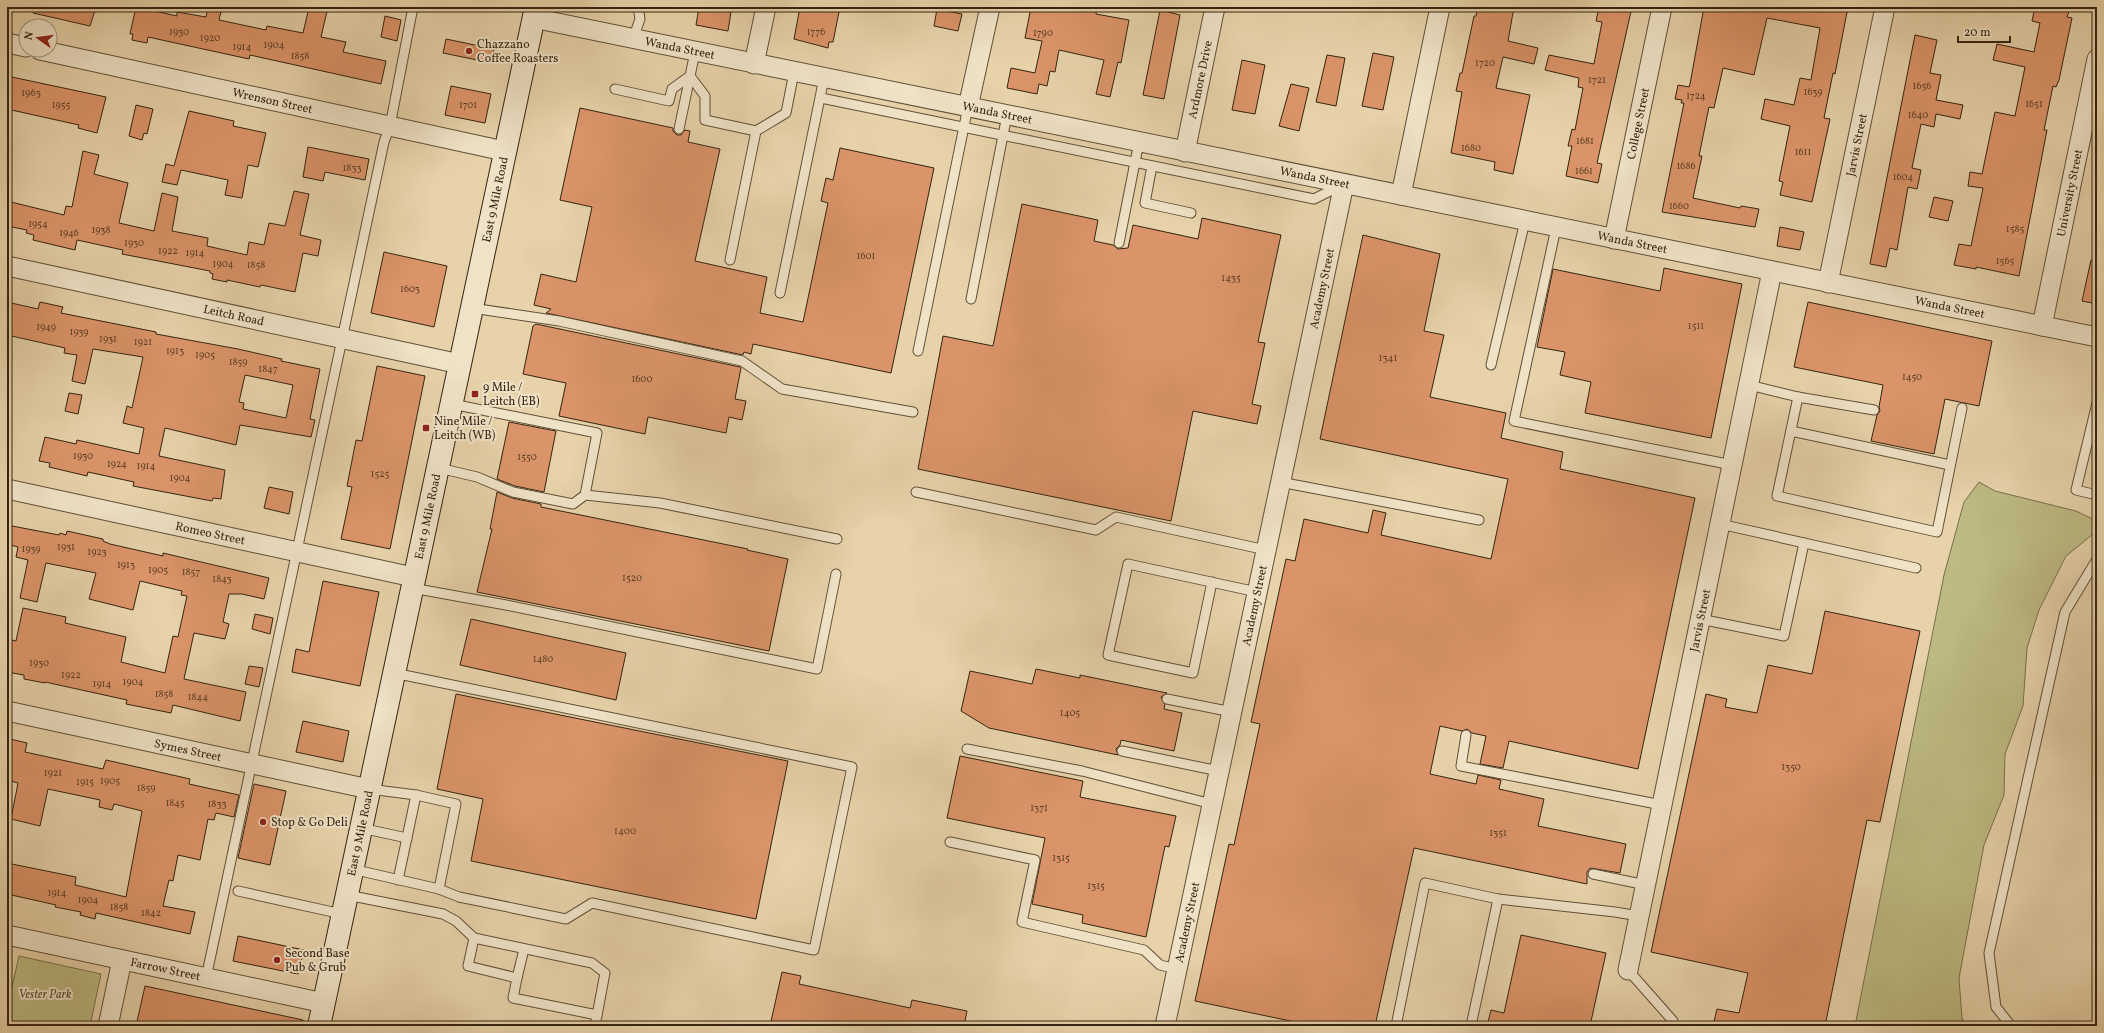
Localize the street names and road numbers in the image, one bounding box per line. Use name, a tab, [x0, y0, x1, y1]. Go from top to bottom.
street label: Wanda Street	[643, 34, 716, 64]
street label: Ardmore Drive	[1185, 39, 1217, 120]
street label: Wrenson Street	[231, 85, 314, 118]
street label: College Street	[1624, 86, 1654, 161]
street label: Wanda Street	[961, 99, 1034, 129]
street label: Jarvis Street	[1843, 112, 1872, 178]
street label: University Street	[2054, 148, 2087, 238]
street label: East 9 Mile Road	[479, 155, 513, 244]
street label: Wanda Street	[1278, 164, 1351, 193]
street label: Wanda Street	[1596, 228, 1669, 258]
street label: Academy Street	[1306, 247, 1339, 331]
street label: Wanda Street	[1913, 293, 1986, 323]
street label: Leitch Road	[202, 302, 266, 330]
street label: East 9 Mile Road	[412, 472, 445, 561]
street label: Romeo Street	[174, 519, 246, 549]
street label: Academy Street	[1239, 564, 1272, 647]
street label: Jarvis Street	[1687, 588, 1715, 653]
street label: Symes Street	[152, 736, 223, 766]
street label: East 9 Mile Road	[344, 789, 378, 878]
street label: Academy Street	[1172, 881, 1204, 964]
street label: Farrow Street	[129, 955, 202, 985]

